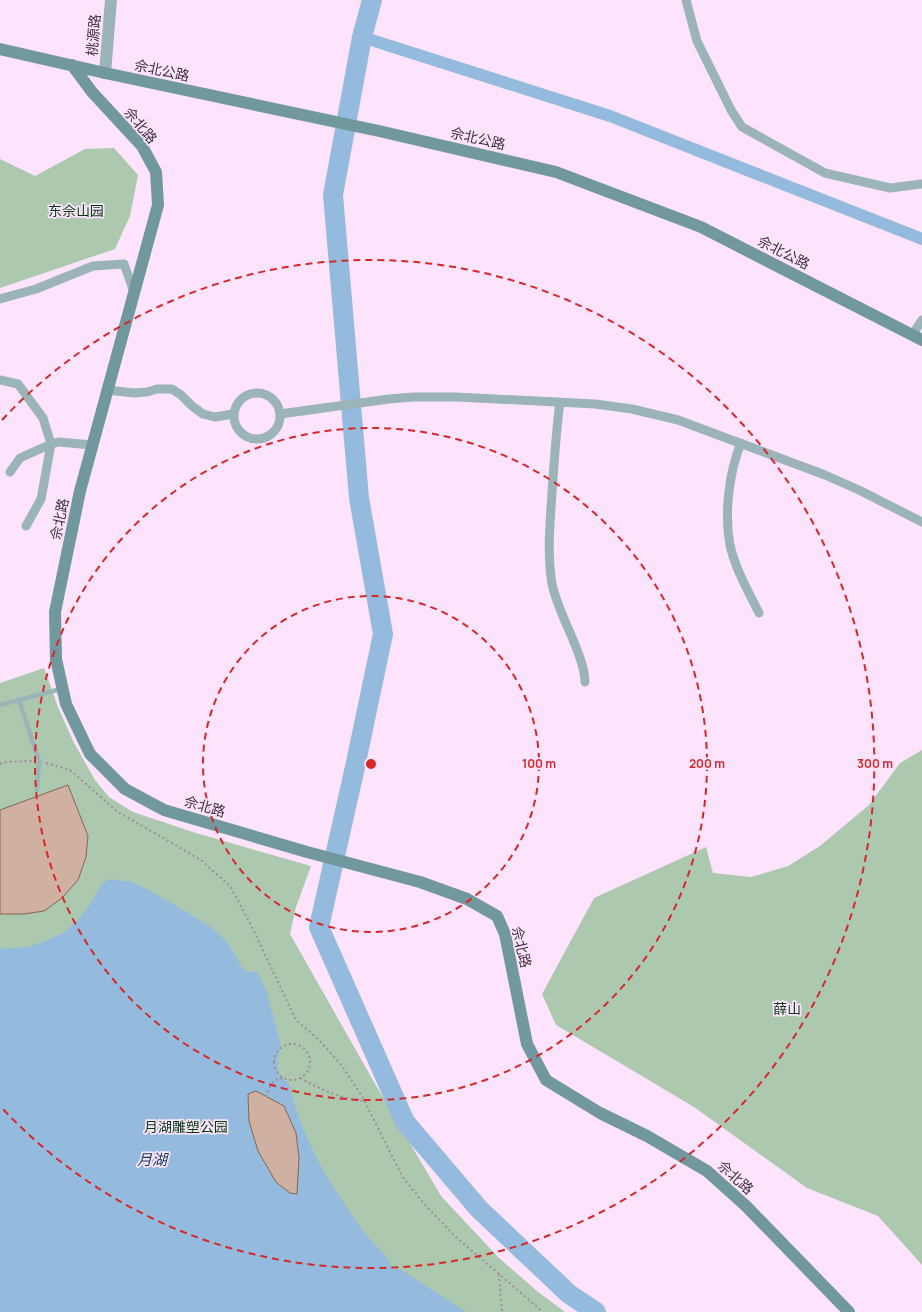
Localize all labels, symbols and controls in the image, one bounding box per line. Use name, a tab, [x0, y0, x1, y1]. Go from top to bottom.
street label: 桃源路	[82, 13, 104, 57]
street label: 佘北公路	[133, 55, 191, 85]
street label: 佘北路	[120, 103, 162, 147]
street label: 佘北公路	[449, 122, 507, 154]
park label: 东佘山园	[48, 201, 104, 220]
street label: 佘北公路	[755, 231, 813, 273]
street label: 佘北路	[45, 496, 73, 542]
text: 100 m	[522, 755, 556, 772]
text: 200 m	[689, 755, 725, 772]
text: 300 m	[857, 755, 893, 772]
centre of rings	[364, 757, 378, 771]
street label: 佘北路	[182, 791, 228, 821]
street label: 佘北路	[508, 924, 536, 970]
park label: 薛山	[773, 999, 801, 1018]
park label: 月湖雕塑公园	[144, 1117, 228, 1136]
water label: 月湖	[137, 1149, 169, 1170]
street label: 佘北路	[714, 1156, 758, 1198]

